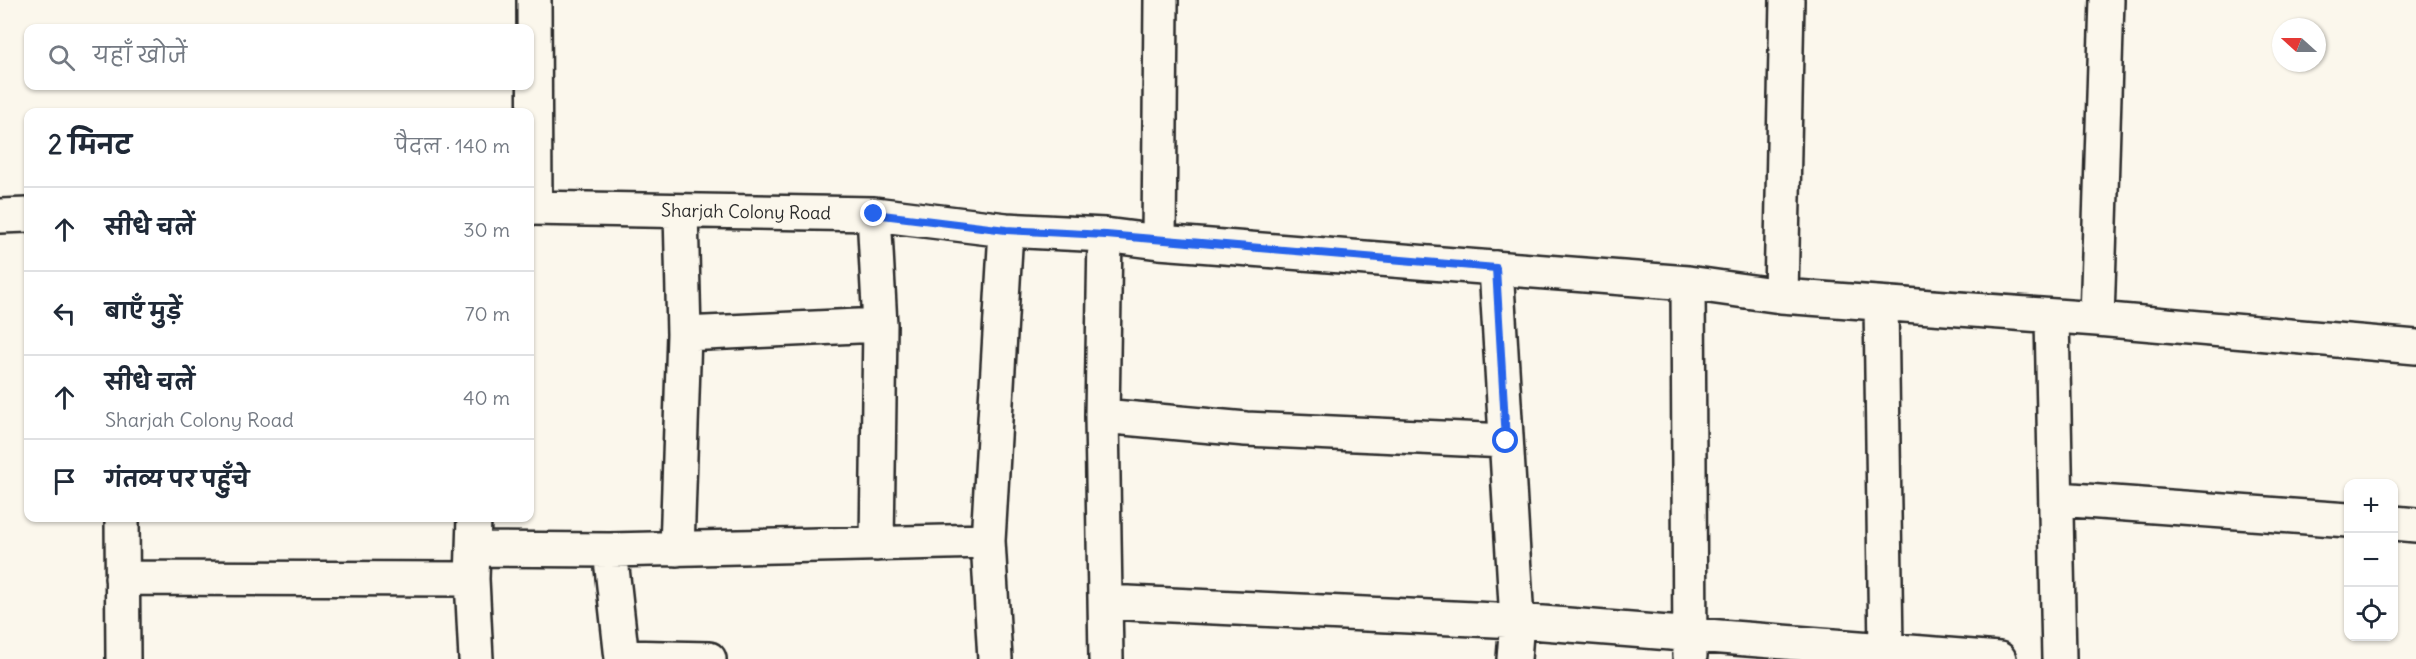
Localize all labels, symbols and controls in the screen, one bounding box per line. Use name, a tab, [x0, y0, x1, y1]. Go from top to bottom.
north arrow	[2272, 18, 2326, 72]
search box	[24, 24, 534, 90]
icon: search	[45, 41, 78, 74]
text: यहाँ खोजें	[93, 41, 187, 69]
text: 2 मिनट	[48, 128, 132, 161]
text: पैदल · 140 m	[395, 133, 510, 158]
street label: Sharjah Colony Road	[661, 199, 832, 224]
route end	[860, 200, 886, 226]
icon: ahead	[48, 213, 81, 246]
text: सीधे चलें	[105, 213, 195, 241]
text: 30 m	[463, 217, 510, 242]
icon: left	[48, 297, 81, 330]
text: बाएँ मुड़ें	[105, 297, 182, 325]
text: 70 m	[465, 301, 510, 326]
text: सीधे चलें	[105, 368, 195, 396]
icon: ahead	[48, 381, 81, 414]
text: 40 m	[463, 385, 510, 410]
text: Sharjah Colony Road	[105, 407, 294, 432]
route start	[1492, 427, 1518, 453]
icon: arrive	[48, 465, 81, 498]
text: गंतव्य पर पहुँचे	[105, 465, 249, 493]
map controls	[2344, 479, 2398, 641]
button: +	[2344, 479, 2398, 533]
button: −	[2344, 533, 2398, 587]
button: locate	[2344, 587, 2398, 641]

